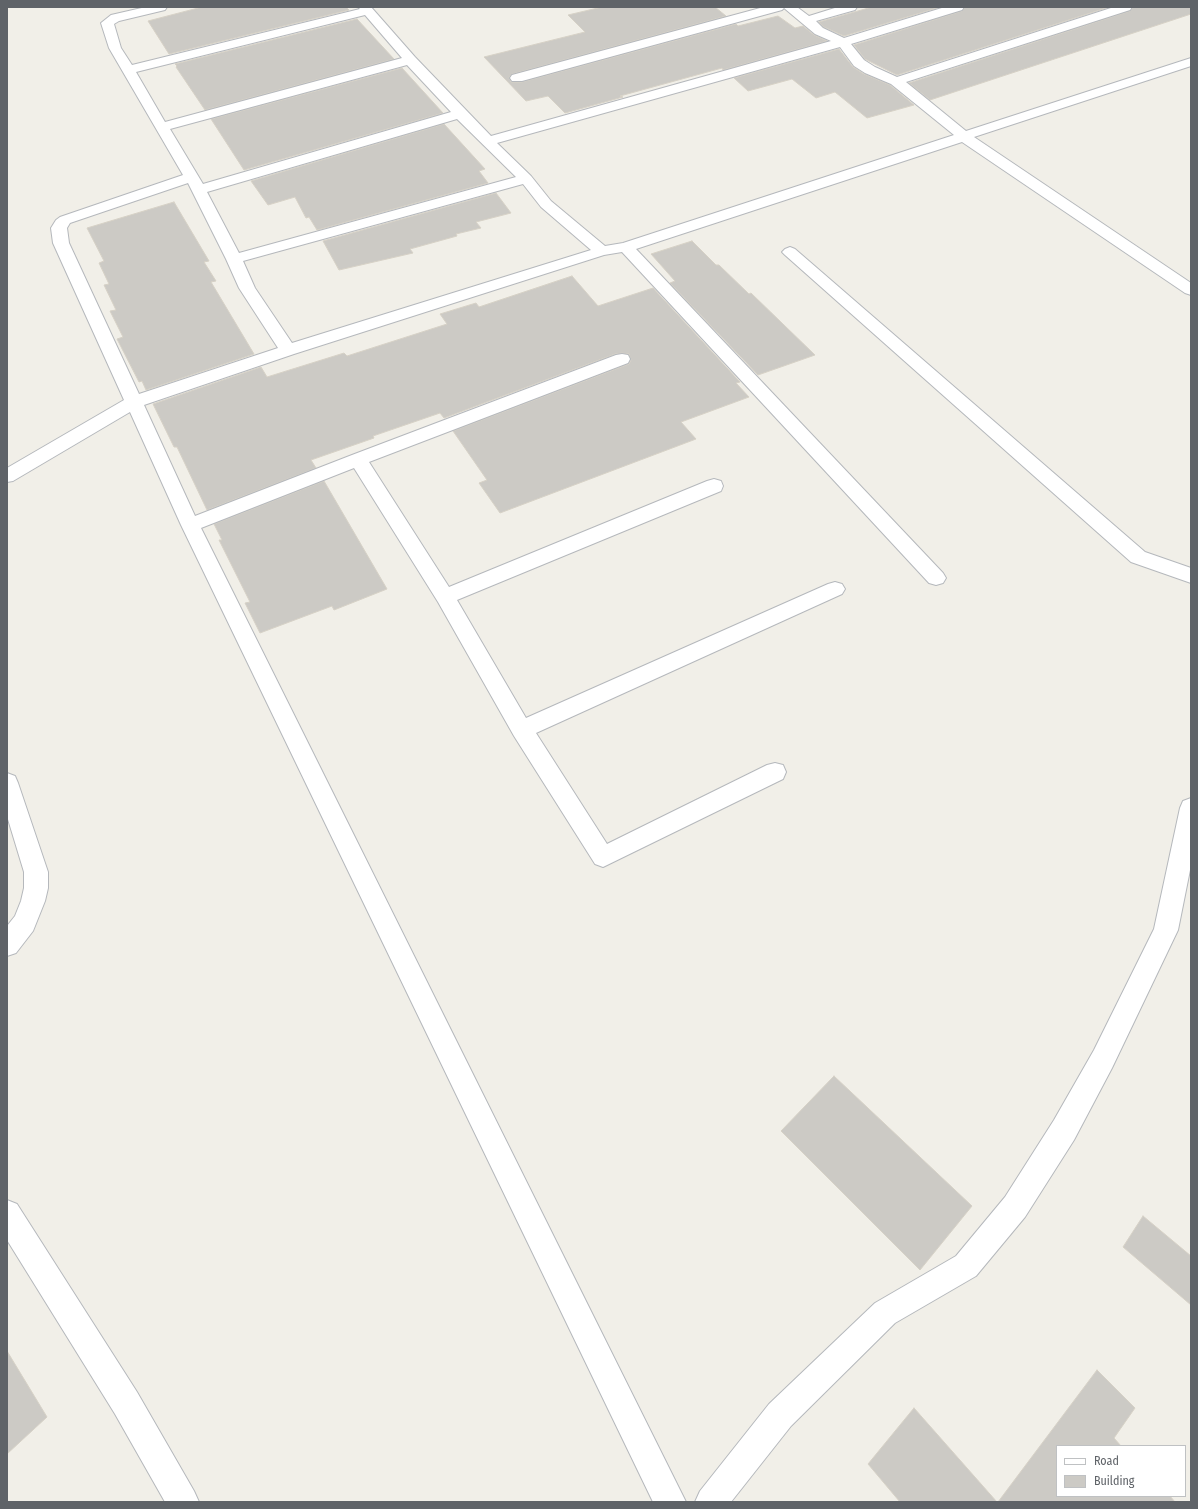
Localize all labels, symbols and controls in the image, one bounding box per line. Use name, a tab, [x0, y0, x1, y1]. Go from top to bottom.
legend	[1056, 1445, 1186, 1497]
text: Road	[1094, 1454, 1119, 1468]
text: Building	[1094, 1474, 1134, 1488]

